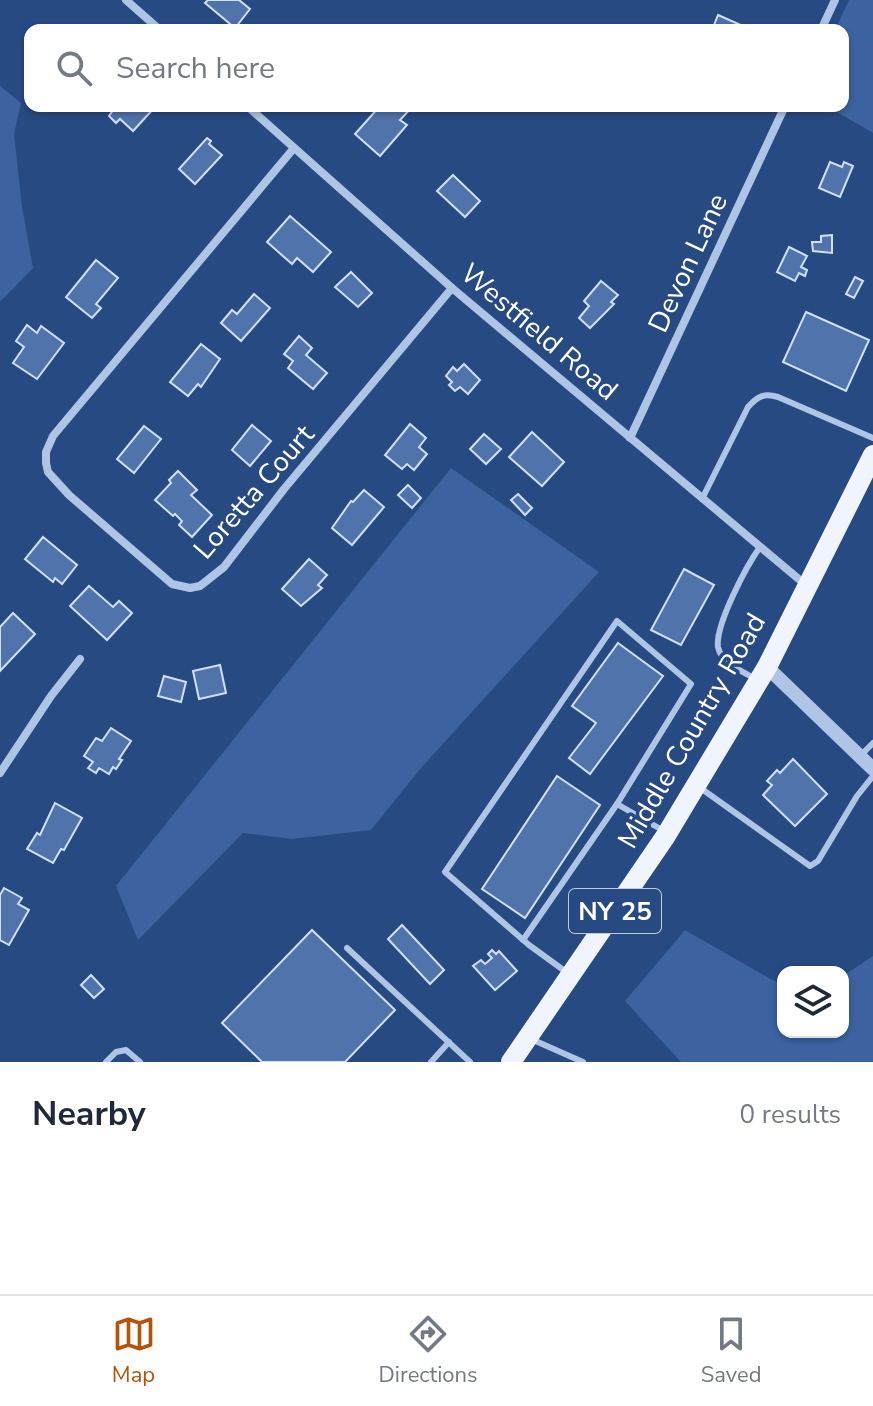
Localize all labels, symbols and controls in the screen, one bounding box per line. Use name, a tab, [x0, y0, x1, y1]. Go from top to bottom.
search box	[24, 24, 849, 112]
icon: search	[52, 46, 96, 90]
text: Search here	[116, 48, 275, 89]
street label: Devon Lane	[639, 187, 737, 339]
street label: Westfield Road	[452, 255, 626, 409]
street label: Loretta Court	[185, 417, 323, 567]
street label: Middle Country Road	[609, 606, 775, 856]
road number: NY 25	[569, 889, 661, 933]
map controls	[777, 966, 849, 1038]
button: layers	[777, 966, 849, 1038]
text: Nearby	[32, 1091, 146, 1137]
text: 0 results	[740, 1097, 841, 1132]
tab: Map	[112, 1312, 156, 1390]
tab: Directions	[379, 1312, 478, 1390]
tab: Saved	[701, 1312, 761, 1390]

